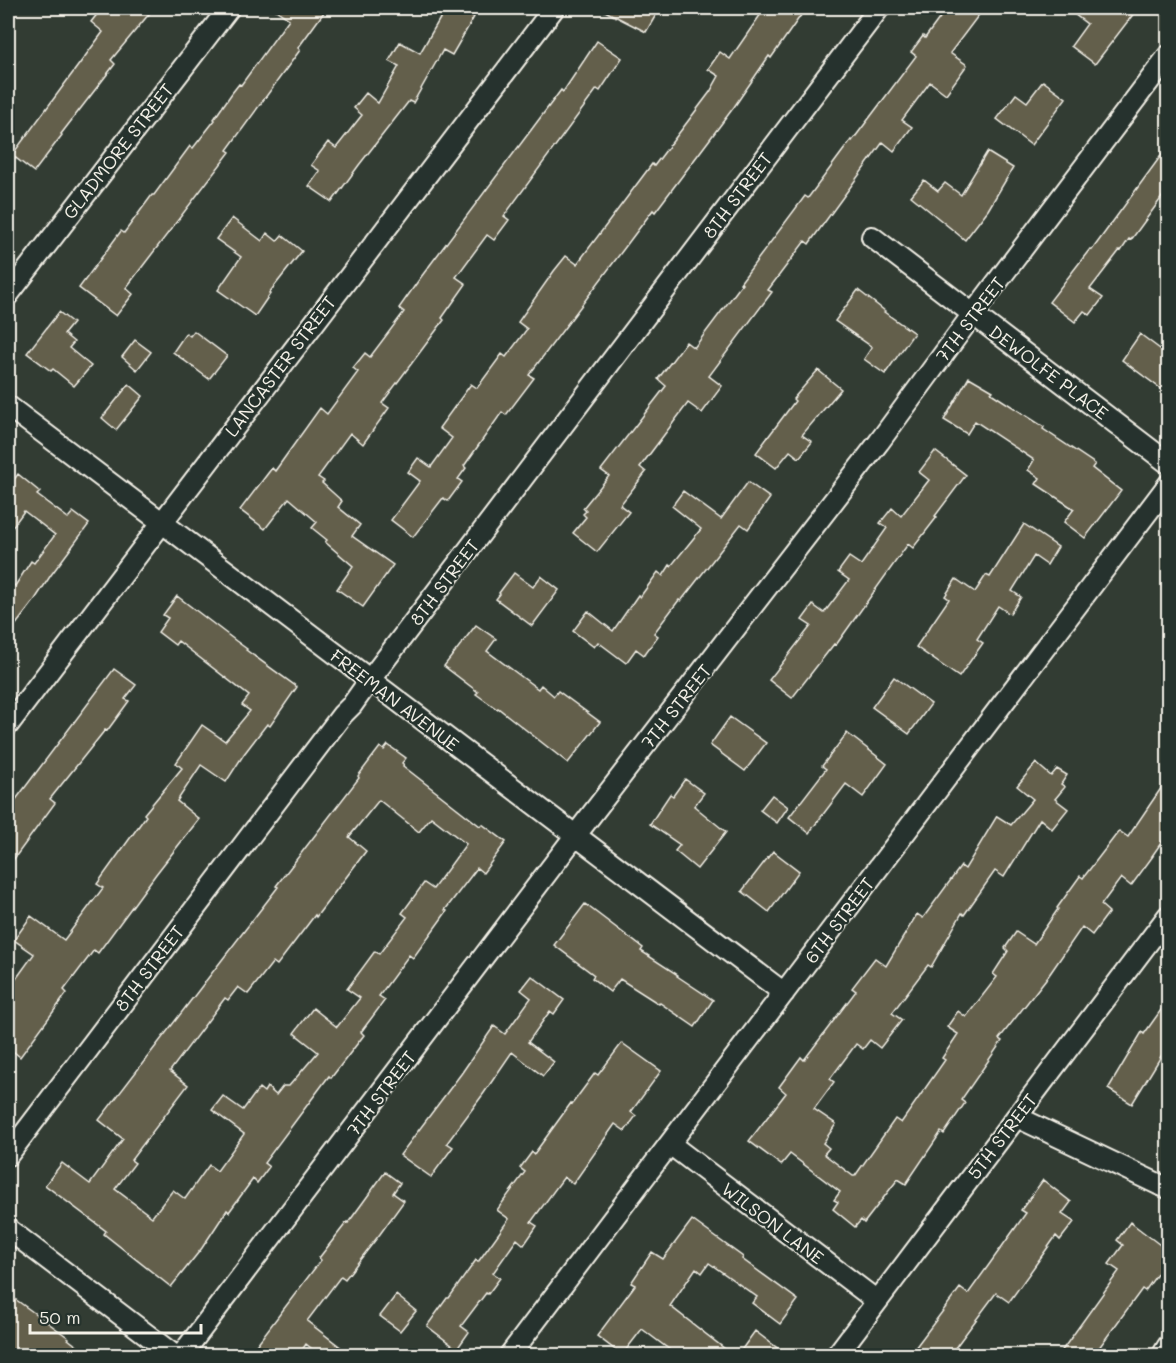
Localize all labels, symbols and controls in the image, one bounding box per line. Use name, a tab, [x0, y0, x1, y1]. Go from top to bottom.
street label: GLADMORE STREET	[57, 78, 179, 224]
street label: 8TH STREET	[697, 147, 777, 243]
street label: 7TH STREET	[930, 271, 1010, 367]
street label: LANCASTER STREET	[219, 291, 341, 441]
street label: DEWOLFE PLACE	[985, 319, 1113, 425]
street label: 8TH STREET	[404, 534, 484, 630]
street label: FREEMAN AVENUE	[326, 644, 464, 756]
street label: 7TH STREET	[635, 659, 717, 753]
street label: 6TH STREET	[799, 872, 879, 968]
street label: 8TH STREET	[109, 920, 189, 1016]
street label: 7TH STREET	[341, 1045, 421, 1141]
street label: 5TH STREET	[962, 1088, 1042, 1184]
street label: WILSON LANE	[717, 1177, 829, 1269]
scale bar	[30, 1297, 201, 1335]
text: 50 m	[39, 1305, 81, 1329]

